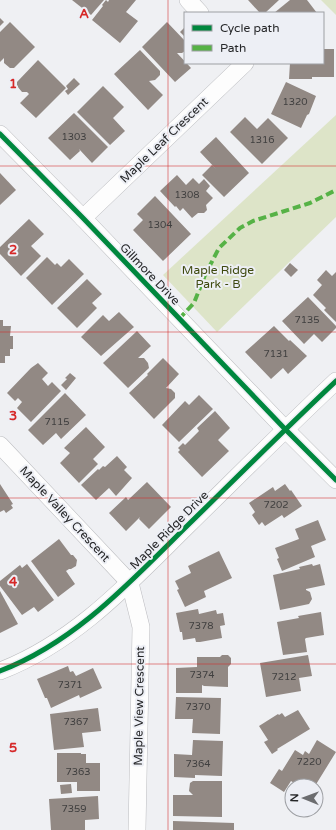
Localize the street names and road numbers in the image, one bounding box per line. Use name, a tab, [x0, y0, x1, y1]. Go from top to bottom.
street label: Maple Leaf Crescent	[117, 94, 211, 186]
street label: Gillmore Drive	[117, 240, 183, 308]
street label: Maple Valley Crescent	[17, 463, 113, 565]
street label: Maple Ridge Drive	[127, 488, 211, 572]
street label: Maple View Crescent	[131, 646, 147, 766]

